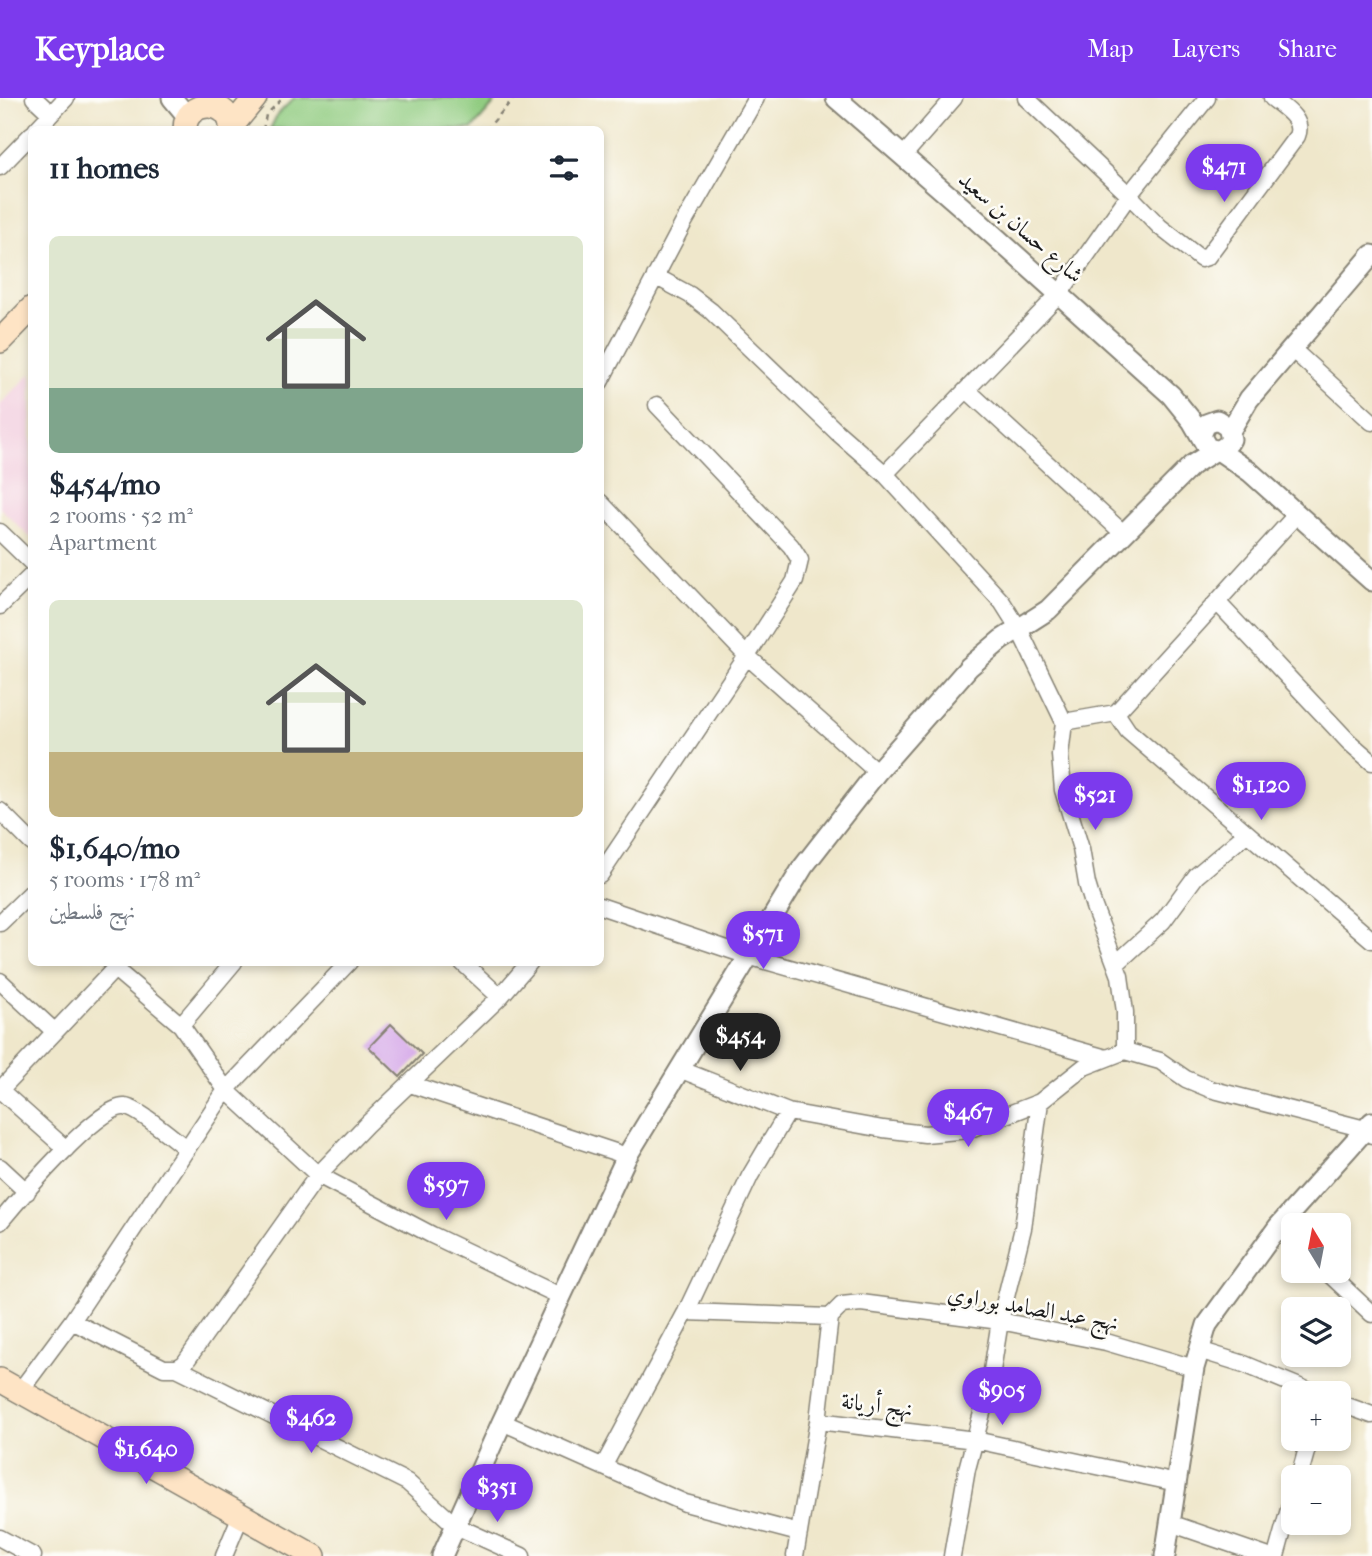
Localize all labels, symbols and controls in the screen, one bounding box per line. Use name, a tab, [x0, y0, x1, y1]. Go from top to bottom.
text: Keyplace	[35, 30, 165, 69]
text: Map	[1088, 35, 1134, 63]
text: Layers	[1172, 35, 1240, 63]
text: Share	[1278, 35, 1337, 63]
pin: $471	[1183, 144, 1265, 204]
icon: filters	[545, 149, 583, 187]
text: 11 homes	[49, 151, 159, 186]
text: $471	[1202, 153, 1246, 180]
street label: شارع حسان بن سعيد	[949, 166, 1089, 293]
icon: home	[253, 281, 379, 407]
text: $454/mo	[49, 467, 160, 502]
text: 2 rooms · 52 m²	[49, 502, 193, 529]
text: Apartment	[49, 529, 157, 556]
icon: home	[253, 645, 379, 771]
pin: $1,120	[1204, 762, 1318, 822]
text: $1,120	[1232, 771, 1290, 798]
pin: $521	[1054, 772, 1136, 832]
text: $521	[1074, 781, 1116, 808]
text: $1,640/mo	[49, 831, 180, 866]
text: 5 rooms · 178 m²	[49, 866, 200, 893]
text: نهج فلسطين	[49, 898, 135, 925]
pin: $571	[722, 912, 804, 971]
text: $571	[742, 920, 784, 947]
pin: $454	[699, 1014, 781, 1073]
text: $454	[715, 1022, 765, 1049]
pin: $467	[927, 1090, 1009, 1149]
text: $467	[943, 1098, 993, 1125]
pin: $597	[405, 1162, 487, 1222]
text: $597	[423, 1171, 469, 1198]
north arrow	[1281, 1213, 1351, 1283]
map controls	[1281, 1213, 1351, 1535]
street label: نهج عبد الصامد بوراوي	[944, 1280, 1121, 1343]
button: layers	[1281, 1297, 1351, 1367]
pin: $905	[961, 1368, 1043, 1427]
text: $905	[978, 1376, 1026, 1403]
button: +	[1281, 1381, 1351, 1451]
street label: نهج أريانة	[839, 1384, 915, 1430]
pin: $462	[270, 1396, 352, 1455]
text: $462	[286, 1404, 336, 1431]
pin: $1,640	[89, 1426, 203, 1486]
text: $1,640	[114, 1435, 178, 1462]
pin: $351	[456, 1464, 538, 1524]
button: −	[1281, 1465, 1351, 1535]
text: $351	[477, 1473, 517, 1500]

